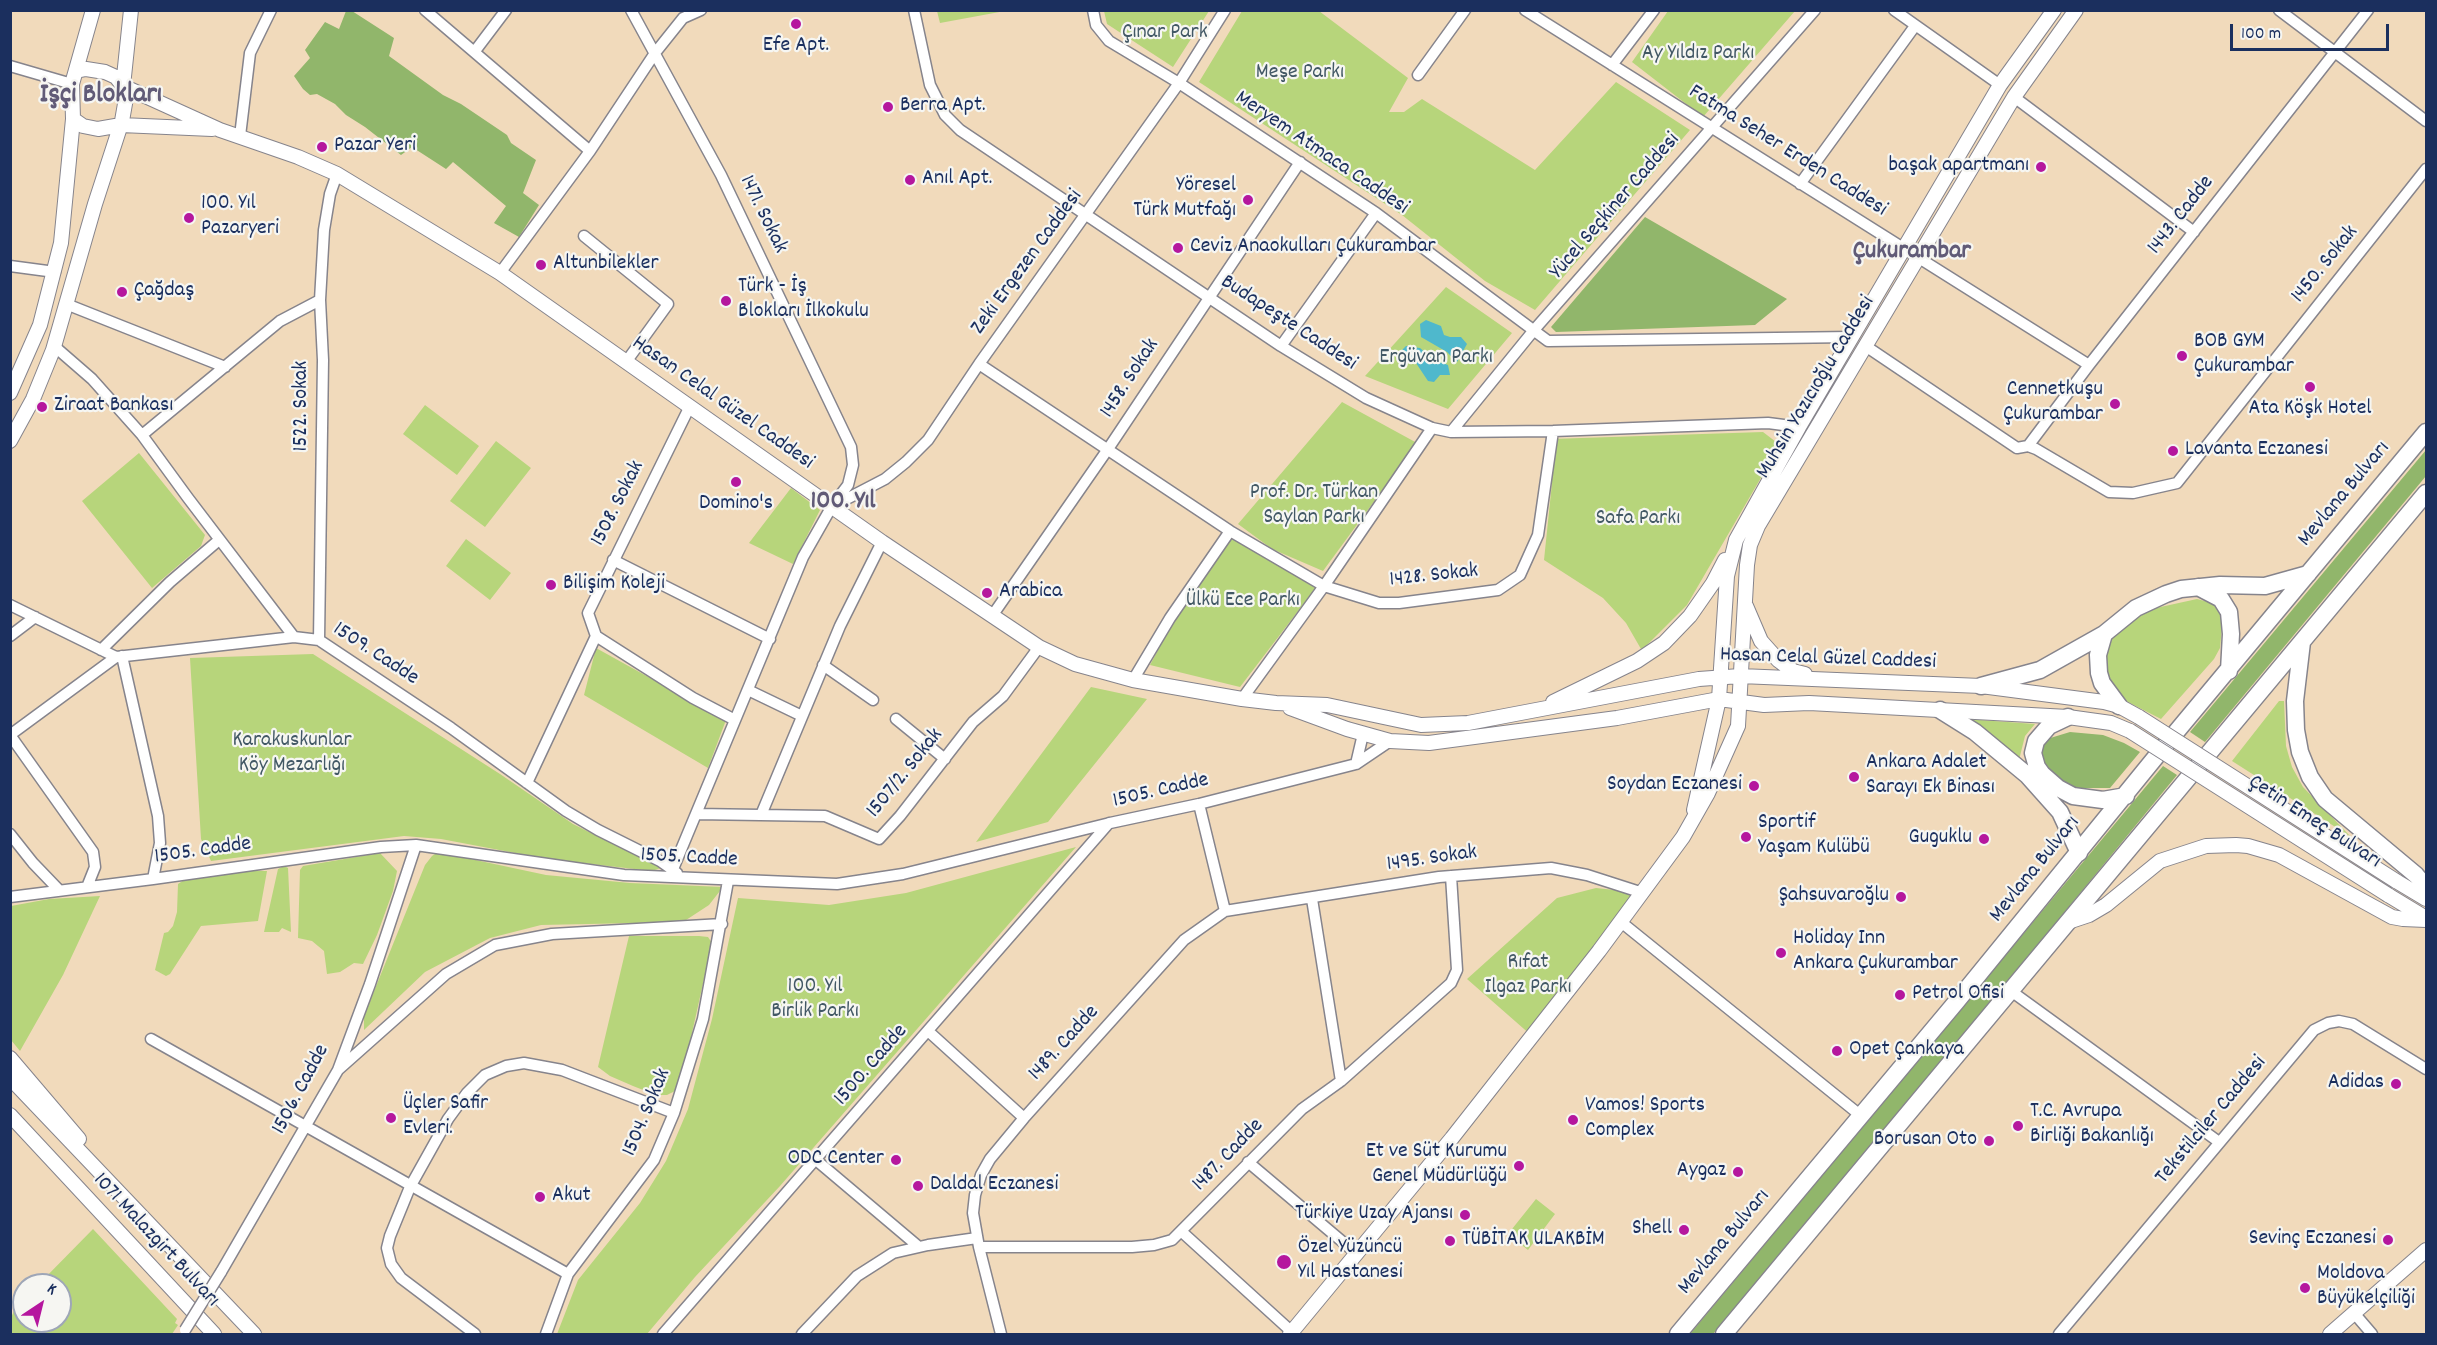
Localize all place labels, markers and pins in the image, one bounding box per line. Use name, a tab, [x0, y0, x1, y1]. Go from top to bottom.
marker: Efe Apt.	[789, 17, 803, 31]
place label: Efe Apt.	[763, 34, 829, 60]
place label: Berra Apt.	[900, 94, 986, 120]
marker: Berra Apt.	[881, 100, 895, 114]
place label: Pazar Yeri	[334, 134, 416, 160]
marker: Pazar Yeri	[315, 140, 329, 154]
place label: başak apartmanı	[1889, 154, 2029, 180]
marker: başak apartmanı	[2034, 160, 2048, 174]
place label: Anıl Apt.	[922, 167, 992, 193]
marker: Anıl Apt.	[903, 173, 917, 187]
place label: Yöresel Türk Mutfağı	[1133, 174, 1236, 226]
place label: 100. Yıl Pazaryeri	[201, 192, 279, 243]
marker: Yöresel Türk Mutfağı	[1241, 193, 1255, 207]
marker: 100. Yıl Pazaryeri	[182, 211, 196, 225]
place label: Ceviz Anaokulları Çukurambar	[1190, 235, 1436, 261]
marker: Ceviz Anaokulları Çukurambar	[1171, 241, 1185, 255]
place label: Altunbilekler	[553, 252, 659, 278]
marker: Altunbilekler	[534, 258, 548, 272]
place label: Türk - İş Blokları İlkokulu	[738, 275, 869, 326]
place label: Çağdaş	[134, 279, 194, 305]
marker: Çağdaş	[115, 285, 129, 299]
marker: Türk - İş Blokları İlkokulu	[719, 294, 733, 308]
place label: BOB GYM Çukurambar	[2194, 330, 2294, 382]
marker: BOB GYM Çukurambar	[2175, 349, 2189, 363]
place label: Cennetkuşu Çukurambar	[2003, 378, 2103, 430]
marker: Ata Köşk Hotel	[2303, 380, 2317, 394]
place label: Ziraat Bankası	[54, 394, 173, 420]
marker: Cennetkuşu Çukurambar	[2108, 397, 2122, 411]
place label: Ata Köşk Hotel	[2248, 397, 2372, 423]
marker: Ziraat Bankası	[35, 400, 49, 414]
place label: Lavanta Eczanesi	[2185, 438, 2328, 464]
marker: Lavanta Eczanesi	[2166, 444, 2180, 458]
marker: Domino's	[729, 475, 743, 489]
place label: Domino's	[699, 492, 773, 518]
place label: Bilişim Koleji	[563, 572, 665, 598]
marker: Bilişim Koleji	[544, 578, 558, 592]
place label: Arabica	[999, 580, 1062, 606]
marker: Arabica	[980, 586, 994, 600]
place label: Ankara Adalet Sarayı Ek Binası	[1866, 751, 1995, 802]
marker: Ankara Adalet Sarayı Ek Binası	[1847, 770, 1861, 784]
place label: Soydan Eczanesi	[1607, 773, 1742, 799]
marker: Soydan Eczanesi	[1747, 779, 1761, 793]
place label: Sportif Yaşam Kulübü	[1758, 811, 1870, 862]
place label: Guguklu	[1909, 826, 1972, 852]
marker: Sportif Yaşam Kulübü	[1739, 830, 1753, 844]
marker: Guguklu	[1977, 832, 1991, 846]
place label: Şahsuvaroğlu	[1779, 884, 1889, 910]
marker: Şahsuvaroğlu	[1894, 890, 1908, 904]
place label: Holiday Inn Ankara Çukurambar	[1793, 927, 1958, 978]
marker: Holiday Inn Ankara Çukurambar	[1774, 946, 1788, 960]
place label: Petrol Ofisi	[1912, 982, 2004, 1008]
marker: Petrol Ofisi	[1893, 988, 1907, 1002]
place label: Opet Çankaya	[1849, 1038, 1964, 1064]
marker: Opet Çankaya	[1830, 1044, 1844, 1058]
place label: Adidas	[2328, 1071, 2384, 1097]
marker: Adidas	[2389, 1077, 2403, 1091]
place label: Üçler Safir Evleri.	[403, 1092, 488, 1144]
place label: Vamos! Sports Complex	[1585, 1094, 1705, 1146]
place label: T.C. Avrupa Birliği Bakanlığı	[2030, 1100, 2154, 1152]
marker: Üçler Safir Evleri.	[384, 1111, 398, 1125]
marker: Vamos! Sports Complex	[1566, 1113, 1580, 1127]
marker: T.C. Avrupa Birliği Bakanlığı	[2011, 1119, 2025, 1133]
place label: Borusan Oto	[1874, 1128, 1977, 1154]
marker: Borusan Oto	[1982, 1134, 1996, 1148]
place label: Et ve Süt Kurumu Genel Müdürlüğü	[1366, 1140, 1507, 1192]
place label: ODC Center	[787, 1147, 884, 1173]
marker: ODC Center	[889, 1153, 903, 1167]
marker: Et ve Süt Kurumu Genel Müdürlüğü	[1512, 1159, 1526, 1173]
place label: Aygaz	[1677, 1159, 1726, 1185]
marker: Aygaz	[1731, 1165, 1745, 1179]
place label: Daldal Eczanesi	[930, 1173, 1058, 1199]
marker: Daldal Eczanesi	[911, 1179, 925, 1193]
place label: Akut	[552, 1184, 591, 1210]
marker: Akut	[533, 1190, 547, 1204]
place label: Türkiye Uzay Ajansı	[1295, 1202, 1453, 1228]
marker: Türkiye Uzay Ajansı	[1458, 1208, 1472, 1222]
place label: Shell	[1632, 1217, 1672, 1243]
marker: Shell	[1677, 1223, 1691, 1237]
place label: Sevinç Eczanesi	[2249, 1227, 2376, 1253]
place label: TÜBİTAK ULAKBİM	[1462, 1228, 1605, 1254]
marker: Sevinç Eczanesi	[2381, 1233, 2395, 1247]
marker: TÜBİTAK ULAKBİM	[1443, 1234, 1457, 1248]
place label: Özel Yüzüncü Yıl Hastanesi	[1298, 1236, 1403, 1288]
marker: Özel Yüzüncü Yıl Hastanesi	[1275, 1253, 1293, 1271]
place label: Moldova Büyükelçiliği	[2317, 1262, 2415, 1314]
marker: Moldova Büyükelçiliği	[2298, 1281, 2312, 1295]

